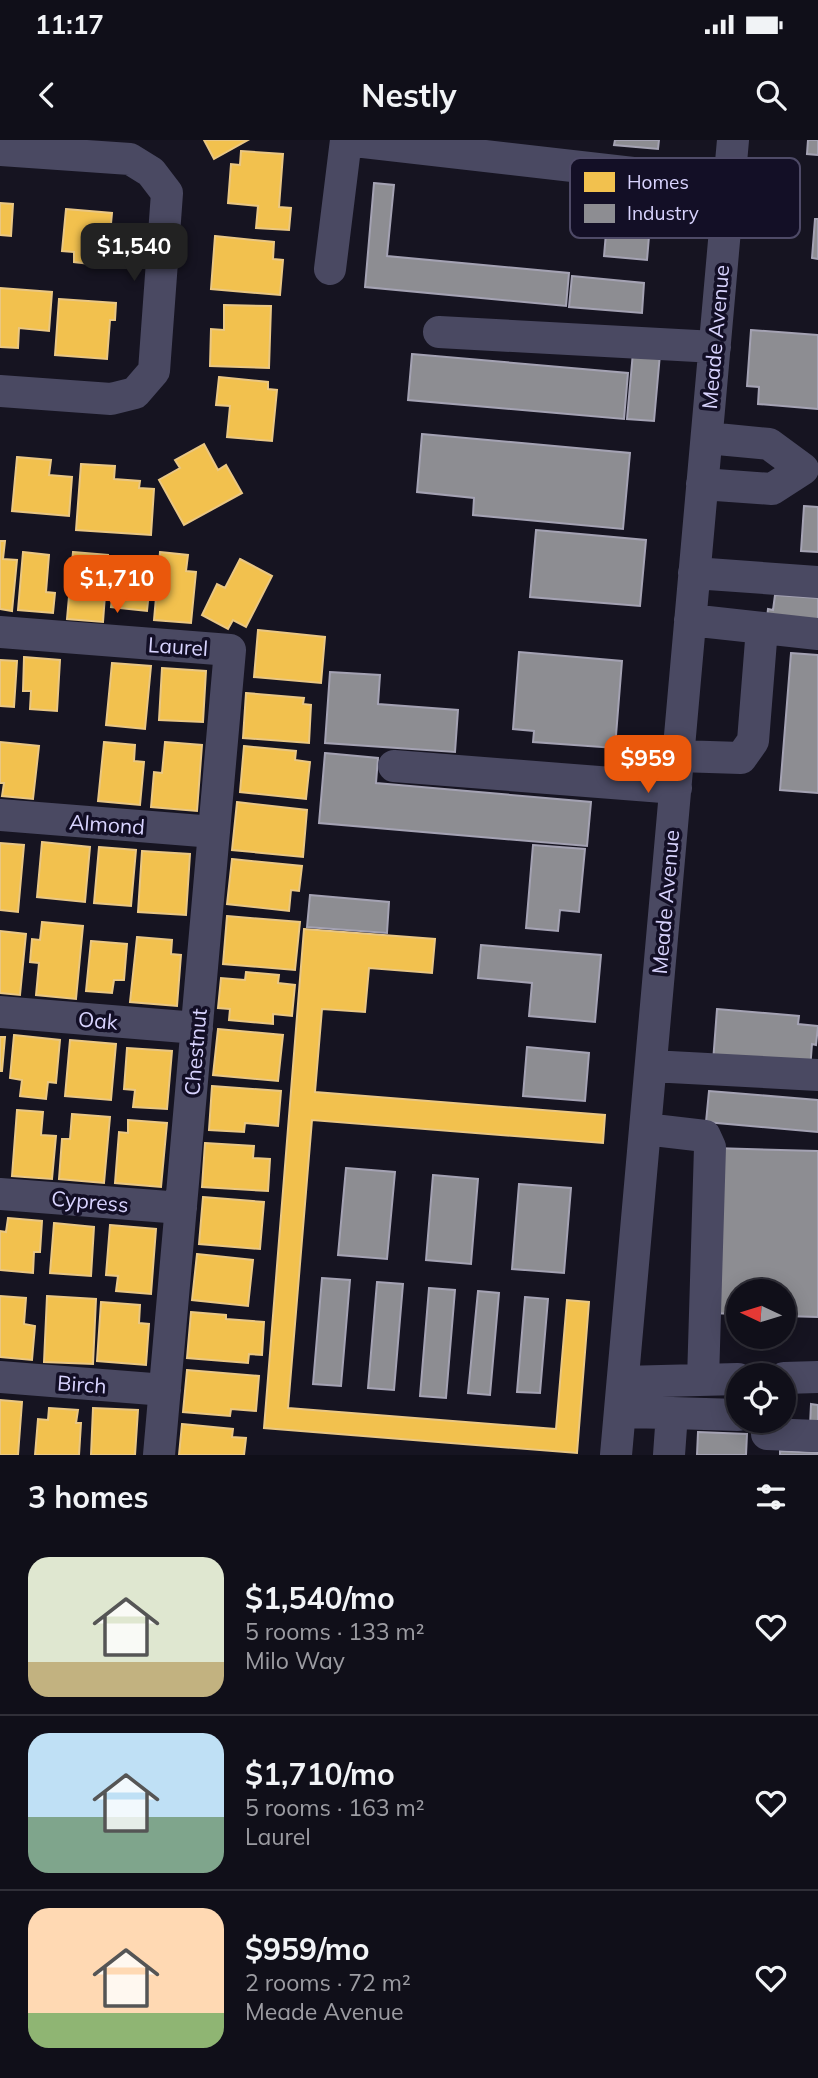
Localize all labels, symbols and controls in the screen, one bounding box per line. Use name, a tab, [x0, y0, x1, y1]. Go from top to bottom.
text: 11:17	[35, 8, 104, 41]
text: Nestly	[361, 75, 457, 115]
icon: back	[28, 76, 66, 114]
icon: search	[752, 76, 790, 114]
legend	[570, 158, 800, 238]
text: Homes	[627, 170, 689, 194]
text: Industry	[627, 201, 699, 225]
pin: $1,540	[77, 223, 191, 283]
text: $1,540	[97, 231, 171, 260]
street label: Meade Avenue	[696, 264, 734, 410]
pin: $1,710	[60, 556, 174, 615]
text: $1,710	[80, 563, 154, 592]
street label: Laurel	[147, 631, 209, 661]
pin: $959	[607, 736, 689, 795]
text: $959	[620, 743, 676, 772]
street label: Almond	[68, 808, 146, 840]
street label: Meade Avenue	[646, 829, 684, 975]
street label: Oak	[77, 1005, 119, 1035]
street label: Chestnut	[178, 1007, 212, 1097]
street label: Cypress	[50, 1185, 130, 1217]
north arrow	[726, 1279, 796, 1349]
map controls	[726, 1279, 796, 1433]
button: locate	[726, 1363, 796, 1433]
street label: Birch	[56, 1369, 108, 1399]
text: 3 homes	[28, 1478, 149, 1516]
icon: filters	[752, 1478, 790, 1516]
text: $1,540/mo	[245, 1579, 395, 1617]
icon: home	[84, 1585, 168, 1669]
icon: heart	[752, 1608, 790, 1646]
text: 5 rooms · 133 m²	[245, 1617, 425, 1646]
text: Milo Way	[245, 1646, 345, 1675]
text: $1,710/mo	[245, 1755, 395, 1793]
icon: home	[84, 1761, 168, 1845]
icon: heart	[752, 1784, 790, 1822]
text: 5 rooms · 163 m²	[245, 1793, 425, 1822]
text: Laurel	[245, 1822, 311, 1851]
text: $959/mo	[245, 1930, 369, 1968]
icon: home	[84, 1936, 168, 2020]
icon: heart	[752, 1959, 790, 1997]
text: 2 rooms · 72 m²	[245, 1968, 411, 1997]
text: Meade Avenue	[245, 1997, 403, 2026]

